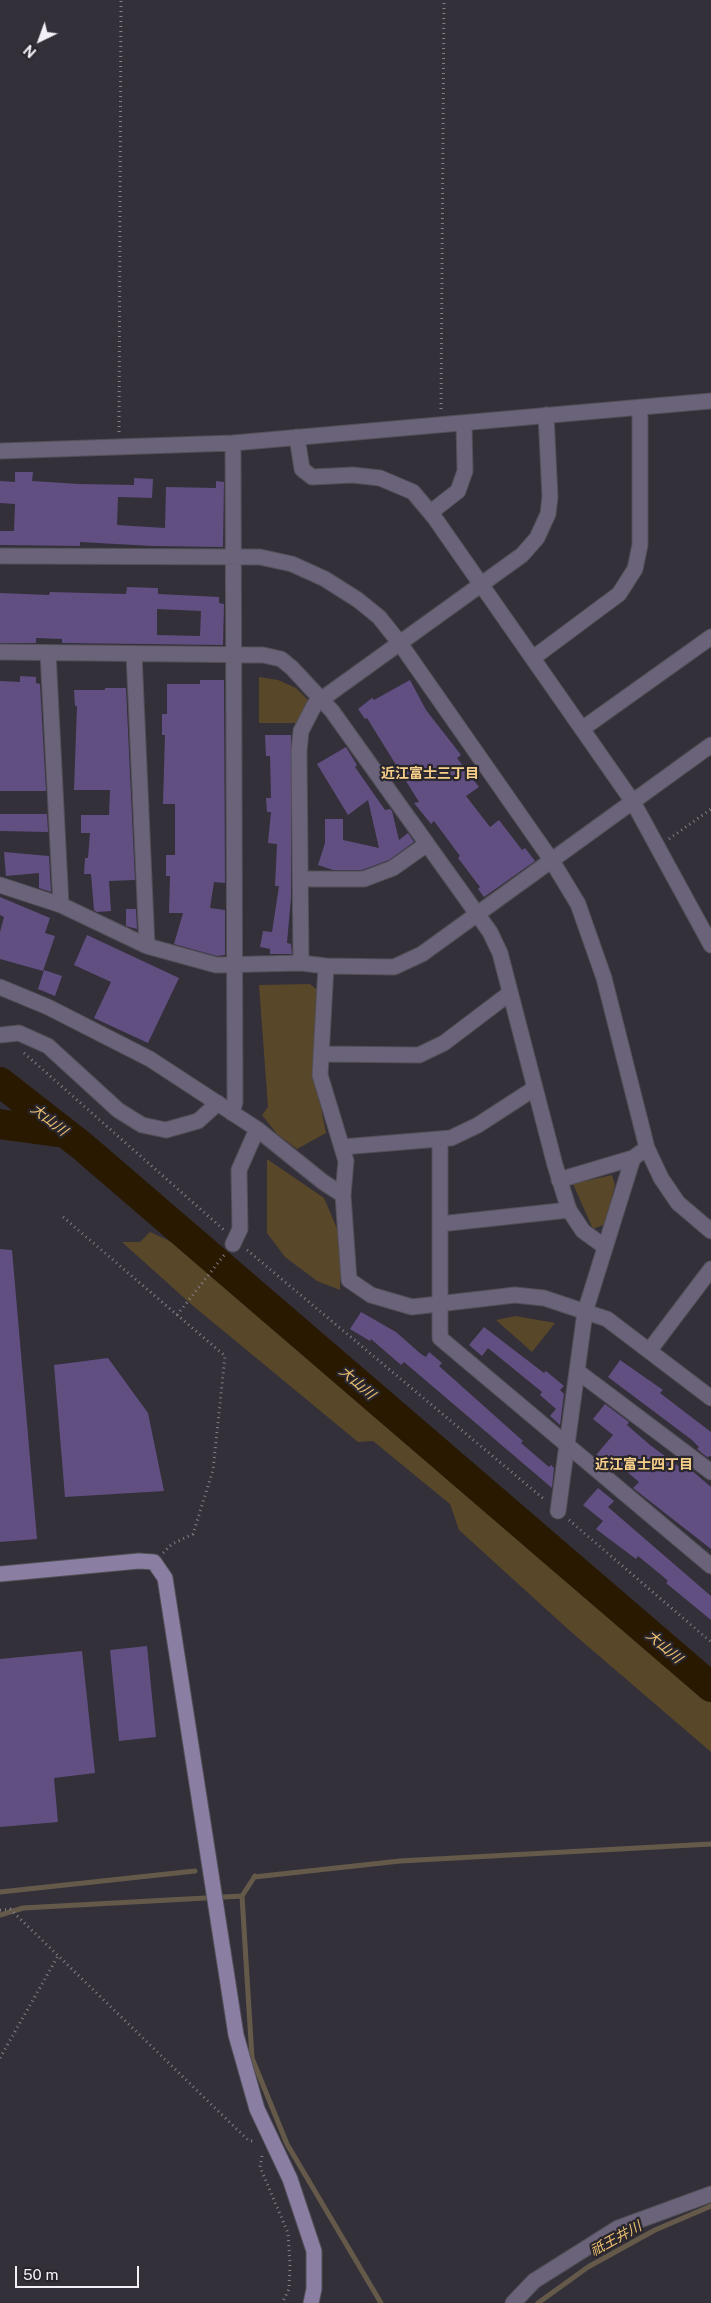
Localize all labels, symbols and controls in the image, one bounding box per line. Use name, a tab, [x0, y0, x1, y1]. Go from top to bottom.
north arrow	[15, 15, 65, 65]
text: N	[21, 42, 39, 61]
district label: 近江富士三丁目	[381, 766, 479, 782]
water label: 大山川	[27, 1100, 71, 1140]
water label: 大山川	[336, 1363, 378, 1403]
district label: 近江富士四丁目	[595, 1457, 693, 1473]
water label: 大山川	[643, 1627, 685, 1667]
water label: 祇王井川	[587, 2218, 645, 2260]
scale bar	[18, 2256, 141, 2288]
text: 50 m	[23, 2266, 58, 2283]

